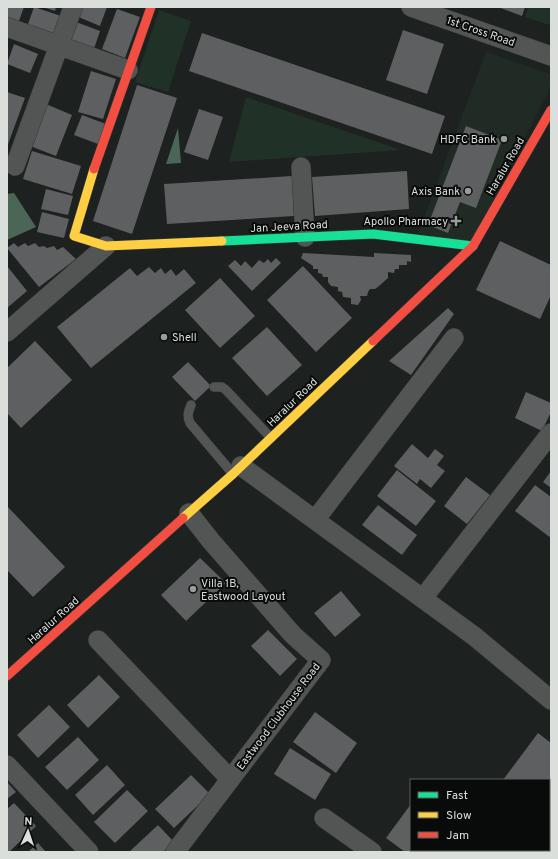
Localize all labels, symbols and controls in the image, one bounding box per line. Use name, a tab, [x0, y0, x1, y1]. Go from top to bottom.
street label: 1st Cross Road	[445, 14, 517, 50]
place label: HDFC Bank	[440, 133, 496, 147]
marker: HDFC Bank	[499, 134, 509, 144]
street label: Haralur Road	[484, 135, 528, 198]
place label: Axis Bank	[411, 185, 460, 199]
marker: Axis Bank	[463, 186, 473, 196]
place label: Apollo Pharmacy	[363, 215, 448, 229]
marker: Apollo Pharmacy	[451, 216, 461, 226]
street label: Jan Jeeva Road	[250, 218, 328, 236]
place label: Shell	[172, 331, 197, 345]
marker: Shell	[159, 332, 169, 342]
street label: Haralur Road	[265, 375, 321, 430]
place label: Villa 1B, Eastwood Layout	[201, 577, 286, 604]
marker: Villa 1B, Eastwood Layout	[188, 584, 198, 594]
street label: Haralur Road	[25, 594, 82, 648]
street label: Eastwood Clubhouse Road	[234, 660, 324, 773]
legend	[410, 779, 550, 851]
text: Fast	[446, 788, 468, 804]
text: Slow	[446, 808, 472, 824]
north arrow	[8, 811, 48, 851]
text: N	[24, 815, 33, 829]
text: Jam	[446, 828, 469, 844]

